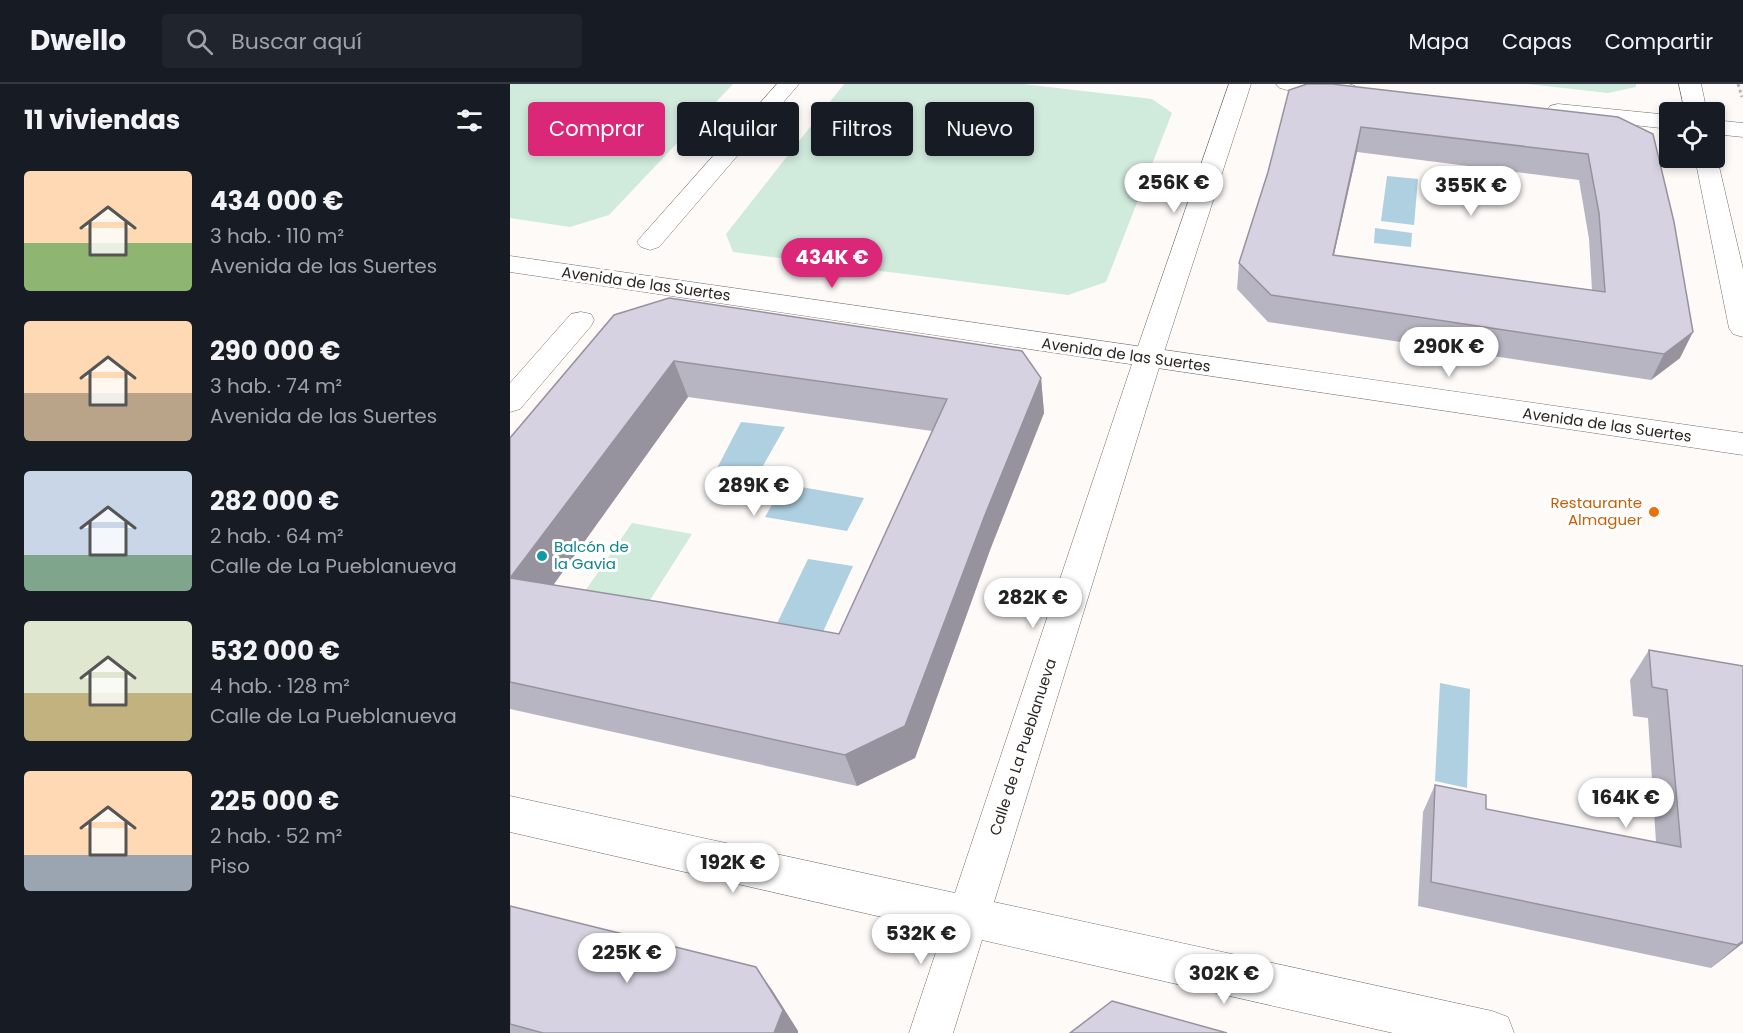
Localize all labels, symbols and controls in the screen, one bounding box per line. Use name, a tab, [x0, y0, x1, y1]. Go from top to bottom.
search box	[162, 14, 582, 68]
text: Dwello	[30, 21, 126, 60]
icon: search	[183, 25, 216, 58]
text: Buscar aquí	[231, 26, 362, 57]
text: Mapa	[1408, 27, 1469, 56]
text: Capas	[1502, 27, 1572, 56]
text: Compartir	[1605, 27, 1713, 56]
text: 11 viviendas	[24, 102, 180, 138]
chip: Comprar	[528, 102, 665, 156]
chip: Alquilar	[677, 102, 799, 156]
chip: Filtros	[811, 102, 913, 156]
chip: Nuevo	[925, 102, 1034, 156]
map controls	[1659, 102, 1725, 168]
button: locate	[1659, 102, 1725, 168]
icon: filters	[453, 104, 486, 137]
pin: 256K €	[1125, 163, 1223, 214]
pin: 355K €	[1422, 166, 1520, 217]
text: 256K €	[1138, 168, 1210, 196]
text: 355K €	[1435, 171, 1507, 199]
text: 434 000 €	[210, 183, 344, 219]
icon: home	[72, 195, 144, 267]
text: 3 hab. · 110 m²	[210, 222, 344, 250]
pin: 434K €	[783, 238, 881, 289]
text: 434K €	[795, 243, 869, 271]
text: Avenida de las Suertes	[210, 252, 437, 280]
street label: Avenida de las Suertes	[560, 261, 732, 306]
pin: 290K €	[1400, 327, 1498, 378]
street label: Avenida de las Suertes	[1040, 332, 1212, 377]
text: 290K €	[1414, 332, 1484, 360]
text: 290 000 €	[210, 333, 340, 369]
icon: home	[72, 345, 144, 417]
text: 3 hab. · 74 m²	[210, 372, 342, 400]
text: Avenida de las Suertes	[210, 402, 437, 430]
street label: Avenida de las Suertes	[1521, 402, 1693, 447]
pin: 289K €	[705, 466, 803, 517]
text: 289K €	[719, 471, 789, 499]
text: 282 000 €	[210, 483, 339, 519]
place label: Restaurante Almaguer	[1550, 492, 1642, 530]
icon: home	[72, 495, 144, 567]
marker: Restaurante Almaguer	[1647, 505, 1661, 519]
text: 2 hab. · 64 m²	[210, 522, 344, 550]
place label: Balcón de la Gavia	[554, 536, 629, 574]
marker: Balcón de la Gavia	[535, 549, 549, 563]
text: Calle de La Pueblanueva	[210, 552, 457, 580]
pin: 282K €	[984, 578, 1082, 629]
text: 282K €	[998, 583, 1068, 611]
text: 532 000 €	[210, 633, 340, 669]
icon: home	[72, 645, 144, 717]
street label: Calle de La Pueblanueva	[984, 656, 1061, 838]
text: 4 hab. · 128 m²	[210, 672, 350, 700]
text: Calle de La Pueblanueva	[210, 702, 457, 730]
pin: 164K €	[1577, 778, 1675, 829]
text: 225 000 €	[210, 783, 339, 819]
text: 164K €	[1592, 783, 1660, 811]
icon: home	[72, 795, 144, 867]
text: 2 hab. · 52 m²	[210, 822, 342, 850]
pin: 192K €	[684, 843, 782, 894]
text: 192K €	[700, 848, 766, 876]
text: Piso	[210, 852, 250, 880]
pin: 532K €	[872, 914, 970, 965]
text: 532K €	[886, 919, 956, 947]
pin: 225K €	[578, 933, 676, 984]
text: 225K €	[592, 938, 662, 966]
pin: 302K €	[1175, 954, 1273, 1005]
text: 302K €	[1189, 959, 1259, 987]

